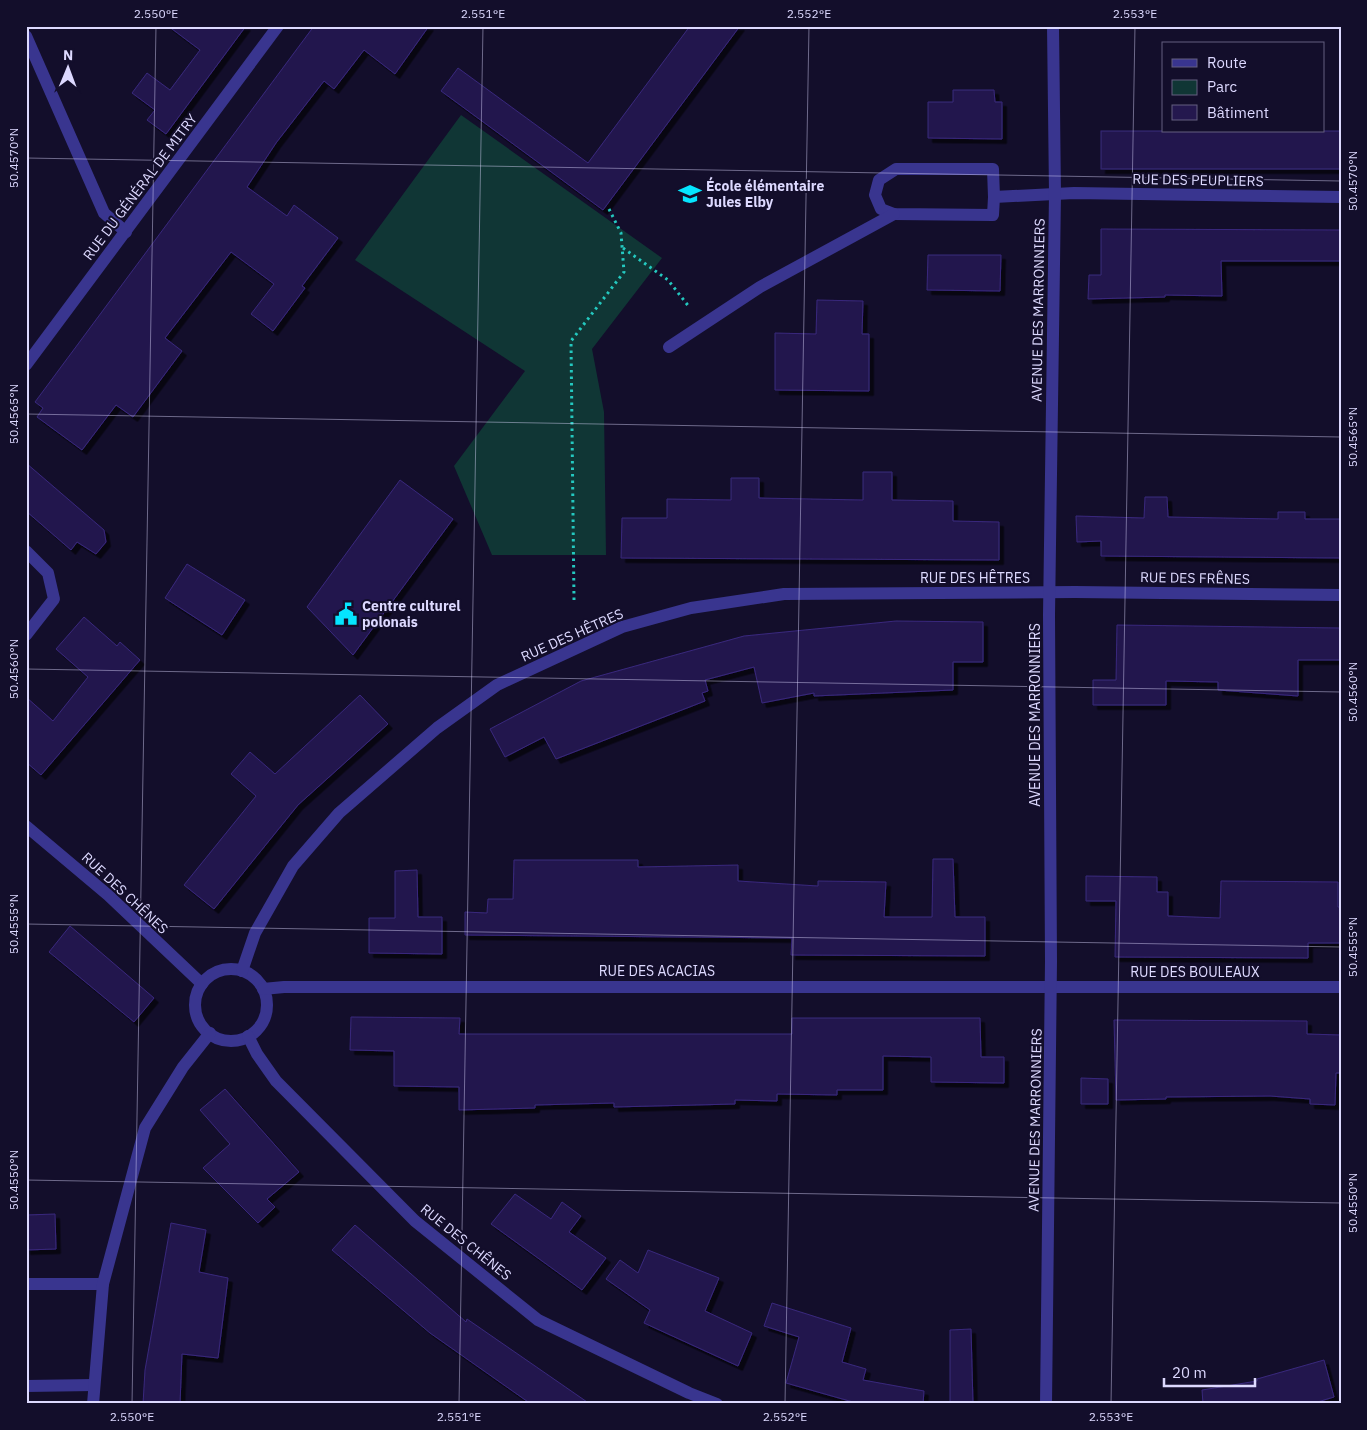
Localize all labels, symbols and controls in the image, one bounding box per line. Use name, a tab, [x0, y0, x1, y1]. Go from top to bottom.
text: 2.550°E	[134, 6, 178, 21]
text: 2.551°E	[461, 6, 505, 21]
text: 2.552°E	[787, 6, 831, 21]
text: 2.553°E	[1113, 6, 1157, 21]
north arrow	[42, 42, 92, 92]
legend	[1162, 42, 1324, 132]
text: N	[63, 46, 73, 64]
text: Route	[1207, 53, 1247, 72]
text: Parc	[1207, 77, 1237, 96]
text: Bâtiment	[1207, 103, 1269, 122]
street label: RUE DU GÉNÉRAL DE MITRY	[78, 109, 201, 264]
text: 50.4570°N	[6, 128, 21, 188]
text: 50.4570°N	[1345, 151, 1360, 211]
street label: RUE DES PEUPLIERS	[1132, 170, 1264, 190]
place label: École élémentaire Jules Elby	[706, 176, 824, 211]
school or university icon: École élémentaire Jules Elby	[677, 181, 703, 207]
street label: AVENUE DES MARRONNIERS	[1027, 218, 1049, 402]
text: 50.4565°N	[6, 384, 21, 444]
text: 50.4565°N	[1345, 407, 1360, 467]
street label: RUE DES FRÊNES	[1140, 568, 1250, 588]
street label: RUE DES HÊTRES	[920, 569, 1030, 587]
place label: Centre culturel polonais	[362, 597, 461, 631]
public building icon: Centre culturel polonais	[333, 601, 359, 627]
street label: RUE DES HÊTRES	[518, 604, 626, 666]
street label: AVENUE DES MARRONNIERS	[1026, 623, 1044, 807]
text: 50.4560°N	[6, 639, 21, 699]
text: 50.4560°N	[1345, 662, 1360, 722]
street label: RUE DES CHÊNES	[78, 848, 172, 938]
text: 50.4555°N	[6, 894, 21, 954]
text: 50.4555°N	[1345, 917, 1360, 977]
street label: RUE DES ACACIAS	[599, 962, 715, 980]
street label: RUE DES BOULEAUX	[1130, 963, 1260, 981]
street label: AVENUE DES MARRONNIERS	[1024, 1028, 1046, 1212]
text: 50.4550°N	[6, 1150, 21, 1210]
text: 50.4550°N	[1345, 1173, 1360, 1233]
street label: RUE DES CHÊNES	[417, 1200, 515, 1284]
scale bar	[1164, 1355, 1256, 1387]
text: 20 m	[1172, 1363, 1207, 1382]
text: 2.550°E	[110, 1409, 154, 1424]
text: 2.551°E	[437, 1409, 481, 1424]
text: 2.552°E	[763, 1409, 807, 1424]
text: 2.553°E	[1089, 1409, 1133, 1424]

